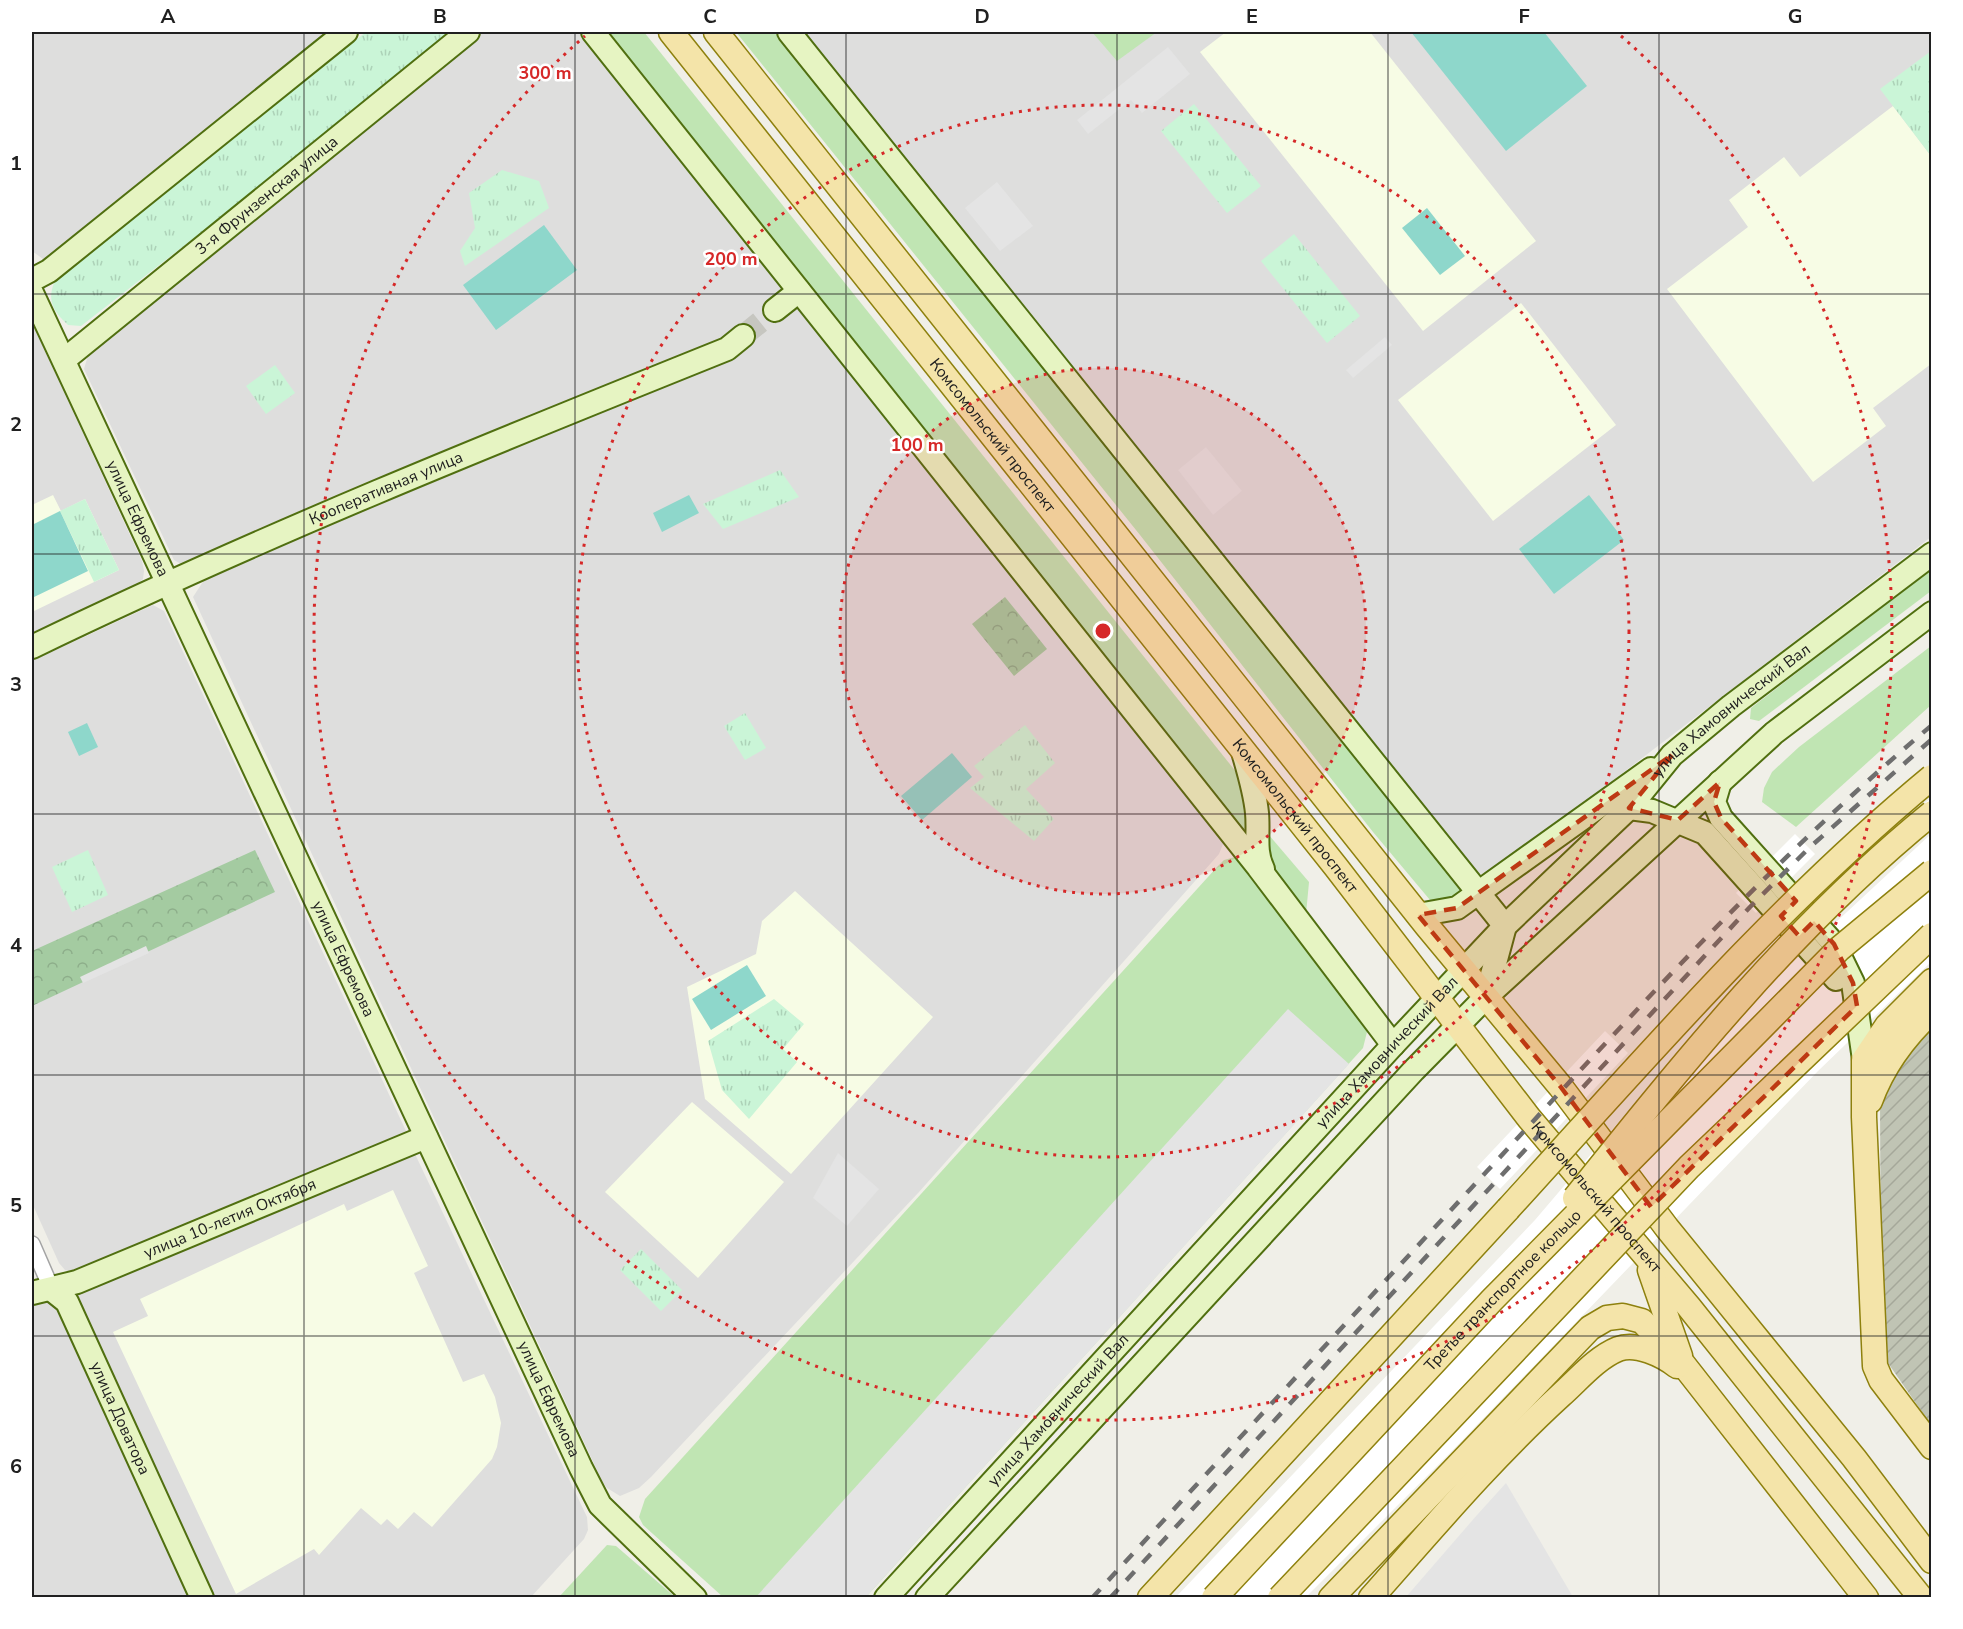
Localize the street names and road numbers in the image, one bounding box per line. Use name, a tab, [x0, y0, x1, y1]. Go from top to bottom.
street label: 3-я Фрунзенская улица	[191, 131, 343, 260]
street label: Комсомольский проспект	[924, 354, 1061, 518]
street label: Кооперативная улица	[306, 446, 466, 531]
street label: улица Ефремова	[101, 457, 174, 580]
street label: улица Хамовнический Вал	[1647, 639, 1815, 782]
street label: Комсомольский проспект	[1227, 734, 1364, 898]
street label: улица Ефремова	[306, 897, 380, 1021]
street label: улица Хамовнический Вал	[1311, 971, 1463, 1133]
street label: Комсомольский проспект	[1526, 1117, 1667, 1278]
street label: улица 10-летия Октября	[140, 1173, 320, 1264]
street label: Третье транспортное кольцо	[1420, 1205, 1586, 1376]
street label: улица Хамовнический Вал	[983, 1329, 1134, 1491]
street label: улица Ефремова	[512, 1337, 585, 1461]
street label: улица Доватора	[85, 1358, 155, 1478]

